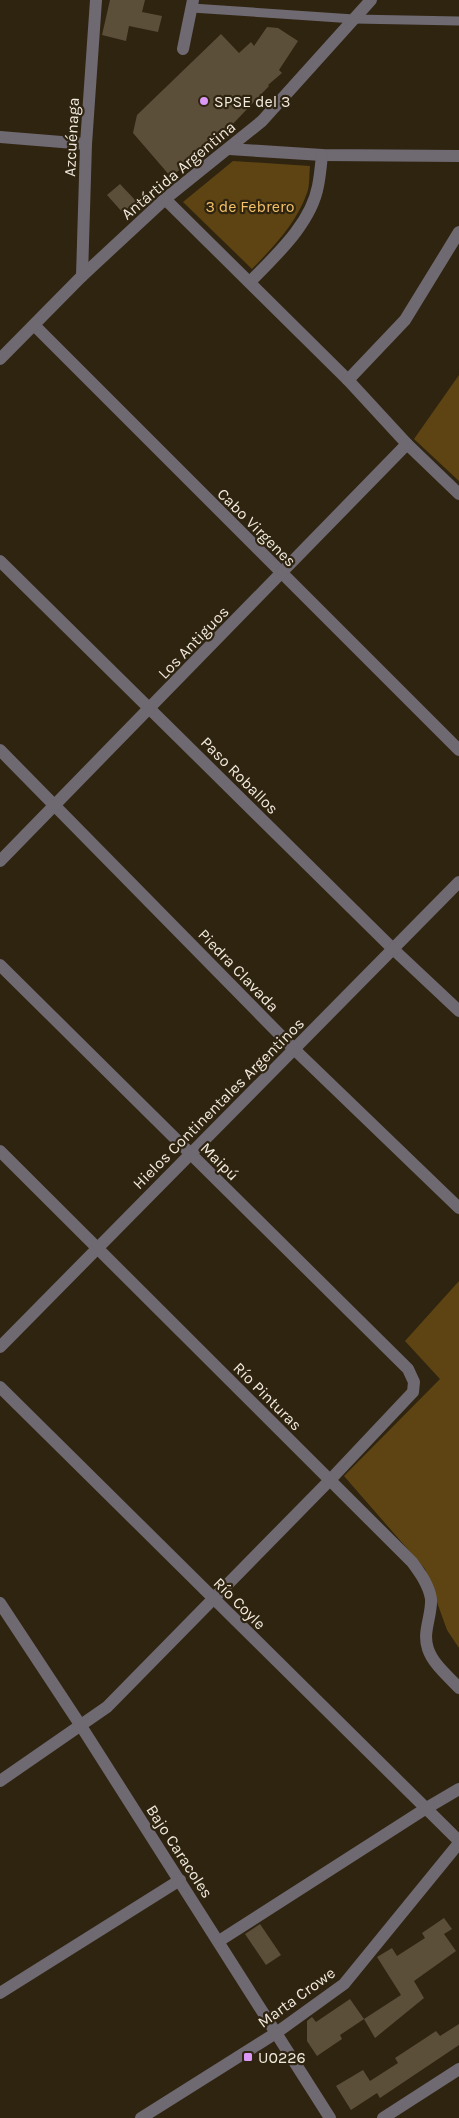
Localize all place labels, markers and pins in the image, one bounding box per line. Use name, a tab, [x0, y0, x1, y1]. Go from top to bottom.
place label: SPSE del 3	[214, 92, 290, 111]
marker: SPSE del 3	[198, 95, 210, 107]
place label: U0226	[258, 2048, 306, 2067]
marker: U0226	[242, 2051, 254, 2063]

